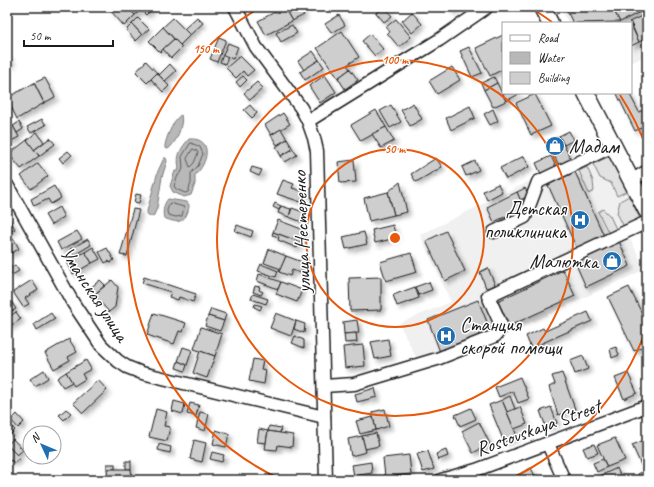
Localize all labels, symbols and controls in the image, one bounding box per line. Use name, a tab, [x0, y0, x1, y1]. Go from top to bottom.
scale bar	[24, 22, 113, 48]
legend	[502, 22, 632, 94]
text: 50 m	[30, 28, 52, 44]
text: Road	[538, 30, 560, 46]
text: 150 m	[193, 41, 220, 57]
text: Water	[538, 50, 566, 66]
text: 100 m	[382, 52, 409, 68]
text: Building	[538, 70, 570, 86]
place label: Мадам	[569, 134, 620, 159]
shop icon: Мадам	[544, 135, 566, 157]
text: 50 m	[385, 141, 406, 157]
street label: улица Нестеренко	[287, 170, 316, 294]
place label: Детская поликлиника	[485, 196, 568, 244]
hospital icon: Детская поликлиника	[569, 209, 591, 231]
centre of rings	[388, 231, 402, 245]
street label: Уманская улица	[55, 242, 135, 348]
place label: Малютка	[529, 249, 600, 274]
shop icon: Малютка	[601, 250, 623, 272]
place label: Станция скорой помощи	[460, 312, 563, 360]
hospital icon: Станция скорой помощи	[435, 325, 457, 347]
street label: Rostovskaya Street	[472, 392, 607, 462]
north arrow	[22, 425, 62, 465]
text: N	[27, 429, 44, 445]

